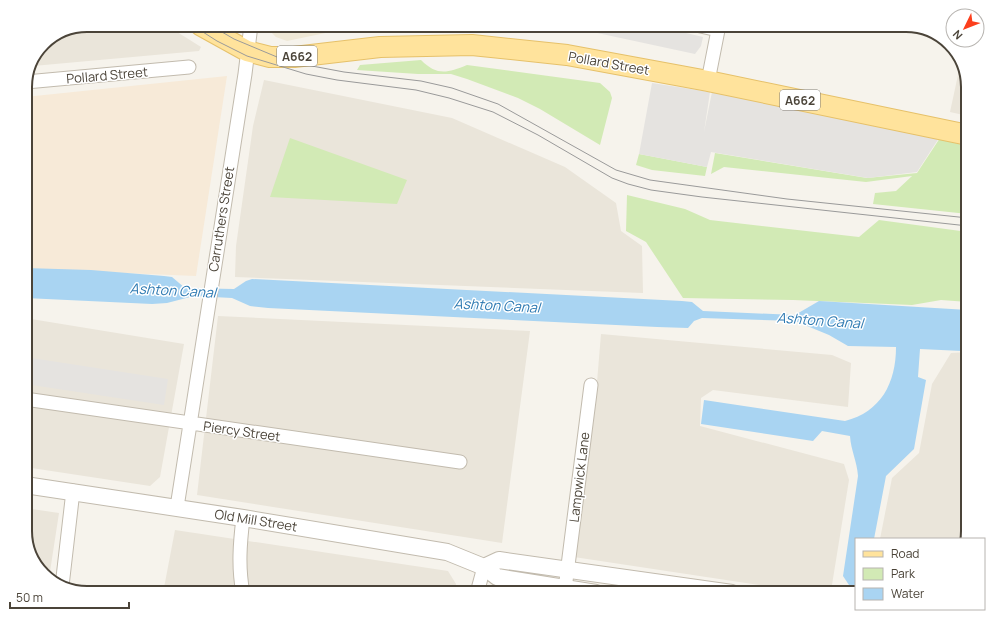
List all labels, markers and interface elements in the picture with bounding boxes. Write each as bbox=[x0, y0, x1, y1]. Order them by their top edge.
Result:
north arrow bbox=[945, 8, 985, 48]
text: N bbox=[949, 27, 966, 43]
road number: A662 bbox=[277, 46, 317, 66]
street label: Pollard Street bbox=[567, 47, 651, 79]
street label: Pollard Street bbox=[65, 62, 149, 88]
road number: A662 bbox=[780, 90, 820, 110]
street label: Carruthers Street bbox=[204, 165, 238, 273]
water label: Ashton Canal bbox=[129, 278, 218, 302]
water label: Ashton Canal bbox=[453, 293, 542, 317]
water label: Ashton Canal bbox=[776, 308, 865, 333]
street label: Piercy Street bbox=[202, 417, 282, 445]
street label: Lampwick Lane bbox=[565, 430, 594, 523]
street label: Old Mill Street bbox=[213, 505, 299, 535]
legend bbox=[855, 538, 985, 610]
text: Road bbox=[891, 545, 919, 562]
text: Park bbox=[891, 565, 916, 582]
scale bar bbox=[10, 584, 129, 610]
text: Water bbox=[891, 585, 925, 602]
text: 50 m bbox=[16, 589, 43, 606]

